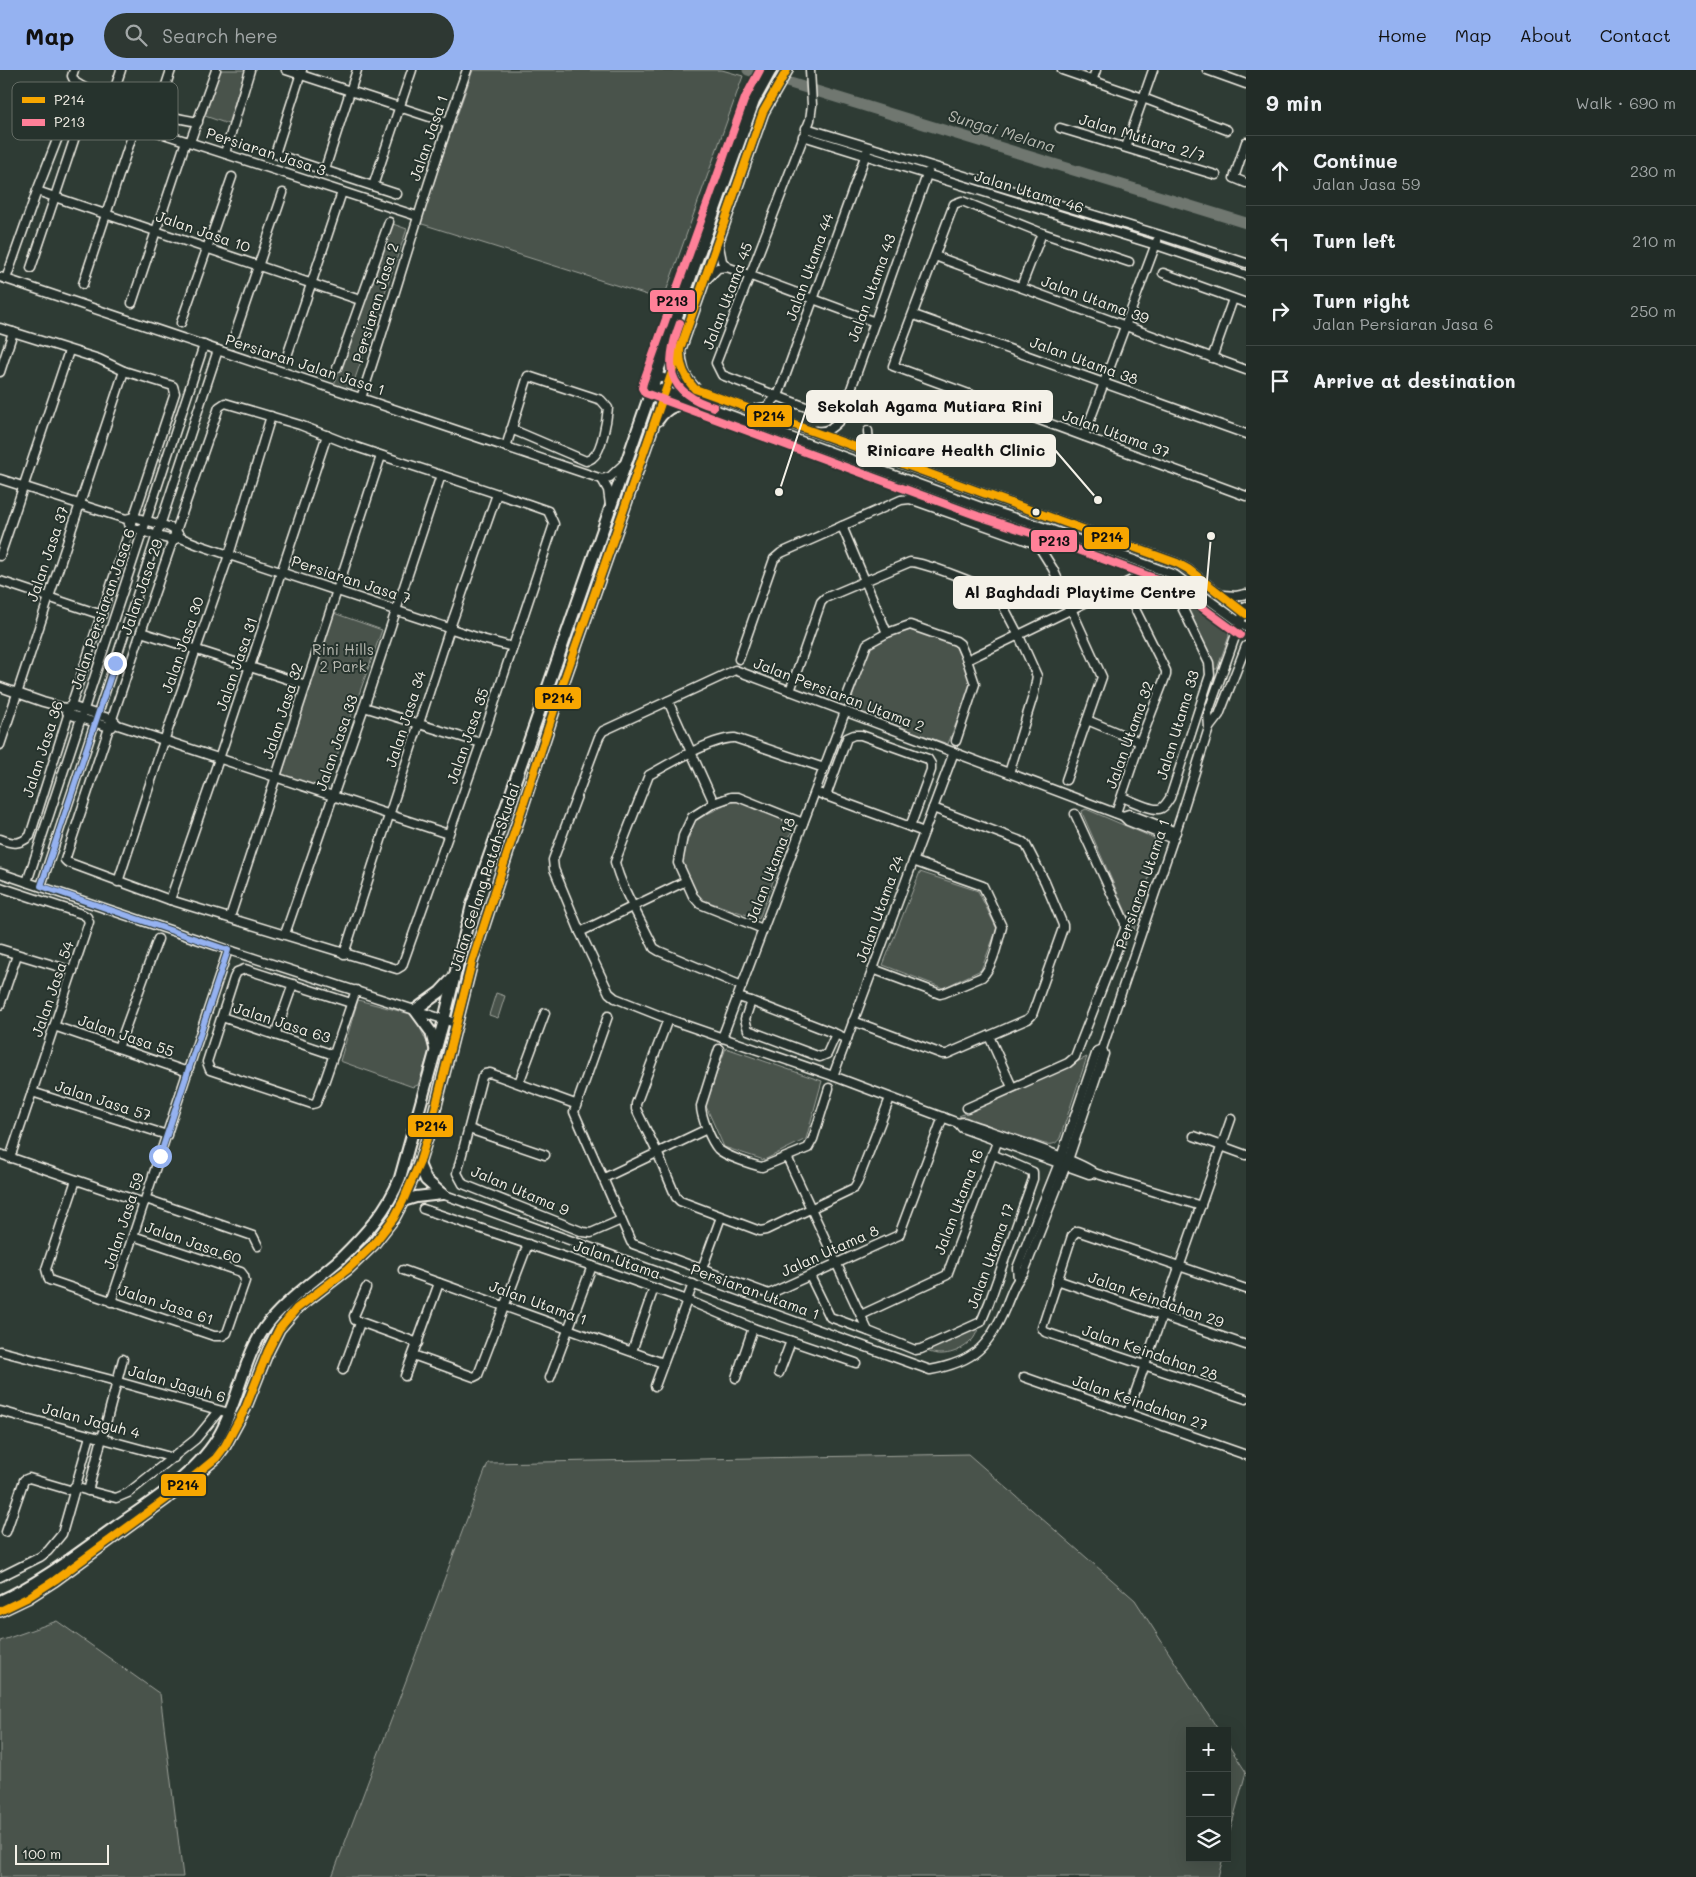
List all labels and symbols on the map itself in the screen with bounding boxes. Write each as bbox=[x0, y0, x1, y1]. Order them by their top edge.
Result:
legend bbox=[12, 82, 178, 140]
text: P214 bbox=[54, 90, 86, 109]
street label: Jalan Jasa 1 bbox=[404, 92, 452, 183]
water label: Sungai Melana bbox=[946, 104, 1058, 157]
street label: Jalan Mutiara 2/7 bbox=[1077, 108, 1208, 166]
text: P213 bbox=[54, 112, 85, 131]
street label: Persiaran Jasa 3 bbox=[204, 122, 329, 180]
street label: Jalan Utama 46 bbox=[972, 165, 1087, 217]
street label: Jalan Jasa 10 bbox=[153, 206, 253, 257]
street label: Jalan Utama 44 bbox=[780, 210, 838, 323]
street label: Jalan Utama 43 bbox=[842, 231, 900, 344]
street label: Jalan Utama 45 bbox=[697, 239, 757, 352]
street label: Persiaran Jasa 2 bbox=[347, 240, 403, 365]
street label: Jalan Utama 39 bbox=[1039, 270, 1152, 328]
line badge: P213 bbox=[649, 289, 696, 313]
text: P213 bbox=[656, 291, 688, 310]
street label: Persiaran Jalan Jasa 1 bbox=[223, 329, 388, 399]
street label: Jalan Utama 38 bbox=[1027, 331, 1141, 389]
callout: Sekolah Agama Mutiara Rini bbox=[807, 391, 1052, 422]
text: Sekolah Agama Mutiara Rini bbox=[817, 395, 1043, 416]
line badge: P214 bbox=[746, 404, 793, 428]
street label: Jalan Utama 37 bbox=[1060, 404, 1173, 462]
text: P214 bbox=[753, 406, 785, 425]
callout: Rinicare Health Clinic bbox=[857, 435, 1055, 466]
text: Rinicare Health Clinic bbox=[867, 439, 1045, 460]
street label: Jalan Jasa 37 bbox=[21, 503, 73, 604]
unlabelled marker bbox=[1031, 507, 1041, 517]
street label: Jalan Persiaran Jasa 6 bbox=[65, 525, 139, 692]
line badge: P214 bbox=[1083, 526, 1130, 550]
text: P214 bbox=[1091, 527, 1123, 546]
line badge: P213 bbox=[1030, 529, 1078, 553]
text: P213 bbox=[1038, 531, 1070, 550]
street label: Jalan Jasa 29 bbox=[115, 536, 167, 637]
street label: Persiaran Jasa 7 bbox=[289, 550, 414, 608]
callout: Al Baghdadi Playtime Centre bbox=[954, 577, 1206, 608]
text: Al Baghdadi Playtime Centre bbox=[964, 581, 1196, 602]
street label: Jalan Jasa 30 bbox=[156, 594, 208, 696]
street label: Jalan Jasa 31 bbox=[211, 614, 262, 713]
park label: Rini Hills 2 Park bbox=[312, 639, 374, 676]
route end bbox=[104, 652, 127, 675]
street label: Jalan Persiaran Utama 2 bbox=[751, 652, 928, 736]
street label: Jalan Jasa 32 bbox=[257, 660, 307, 761]
street label: Jalan Utama 33 bbox=[1151, 667, 1203, 782]
street label: Jalan Jasa 34 bbox=[380, 668, 430, 770]
street label: Jalan Utama 32 bbox=[1100, 678, 1158, 791]
street label: Jalan Jasa 35 bbox=[441, 685, 493, 786]
line badge: P214 bbox=[534, 686, 582, 710]
text: P214 bbox=[542, 688, 574, 707]
street label: Jalan Jasa 33 bbox=[310, 692, 362, 793]
street label: Jalan Jasa 36 bbox=[17, 698, 67, 800]
street label: Jalan Gelang Patah-Skudai bbox=[444, 780, 524, 973]
street label: Jalan Utama 18 bbox=[741, 814, 799, 925]
street label: Persiaran Utama 1 bbox=[1110, 816, 1174, 951]
street label: Jalan Utama 24 bbox=[850, 852, 908, 965]
street label: Jalan Jasa 54 bbox=[26, 938, 78, 1039]
street label: Jalan Jasa 63 bbox=[231, 997, 333, 1047]
street label: Jalan Jasa 55 bbox=[76, 1009, 177, 1061]
street label: Jalan Jasa 57 bbox=[53, 1075, 154, 1125]
line badge: P214 bbox=[407, 1114, 454, 1138]
text: P214 bbox=[415, 1116, 447, 1135]
route start bbox=[149, 1145, 172, 1168]
street label: Jalan Utama 16 bbox=[929, 1146, 987, 1257]
street label: Jalan Utama 9 bbox=[468, 1160, 573, 1220]
street label: Jalan Jasa 59 bbox=[98, 1170, 148, 1272]
street label: Jalan Utama 17 bbox=[962, 1200, 1018, 1311]
street label: Jalan Jasa 60 bbox=[142, 1216, 244, 1268]
street label: Jalan Utama 8 bbox=[778, 1220, 882, 1281]
street label: Jalan Utama bbox=[571, 1235, 664, 1283]
street label: Persiaran Utama 1 bbox=[688, 1258, 823, 1324]
street label: Jalan Keindahan 29 bbox=[1086, 1266, 1227, 1332]
street label: Jalan Utama 1 bbox=[487, 1275, 590, 1329]
street label: Jalan Jasa 61 bbox=[116, 1279, 216, 1329]
street label: Jalan Keindahan 28 bbox=[1080, 1319, 1221, 1385]
street label: Jalan Jaguh 6 bbox=[126, 1360, 228, 1407]
street label: Jalan Keindahan 27 bbox=[1070, 1370, 1211, 1435]
street label: Jalan Jaguh 4 bbox=[40, 1397, 142, 1443]
line badge: P214 bbox=[160, 1473, 207, 1497]
text: P214 bbox=[167, 1475, 199, 1494]
scale bar bbox=[15, 1842, 109, 1865]

